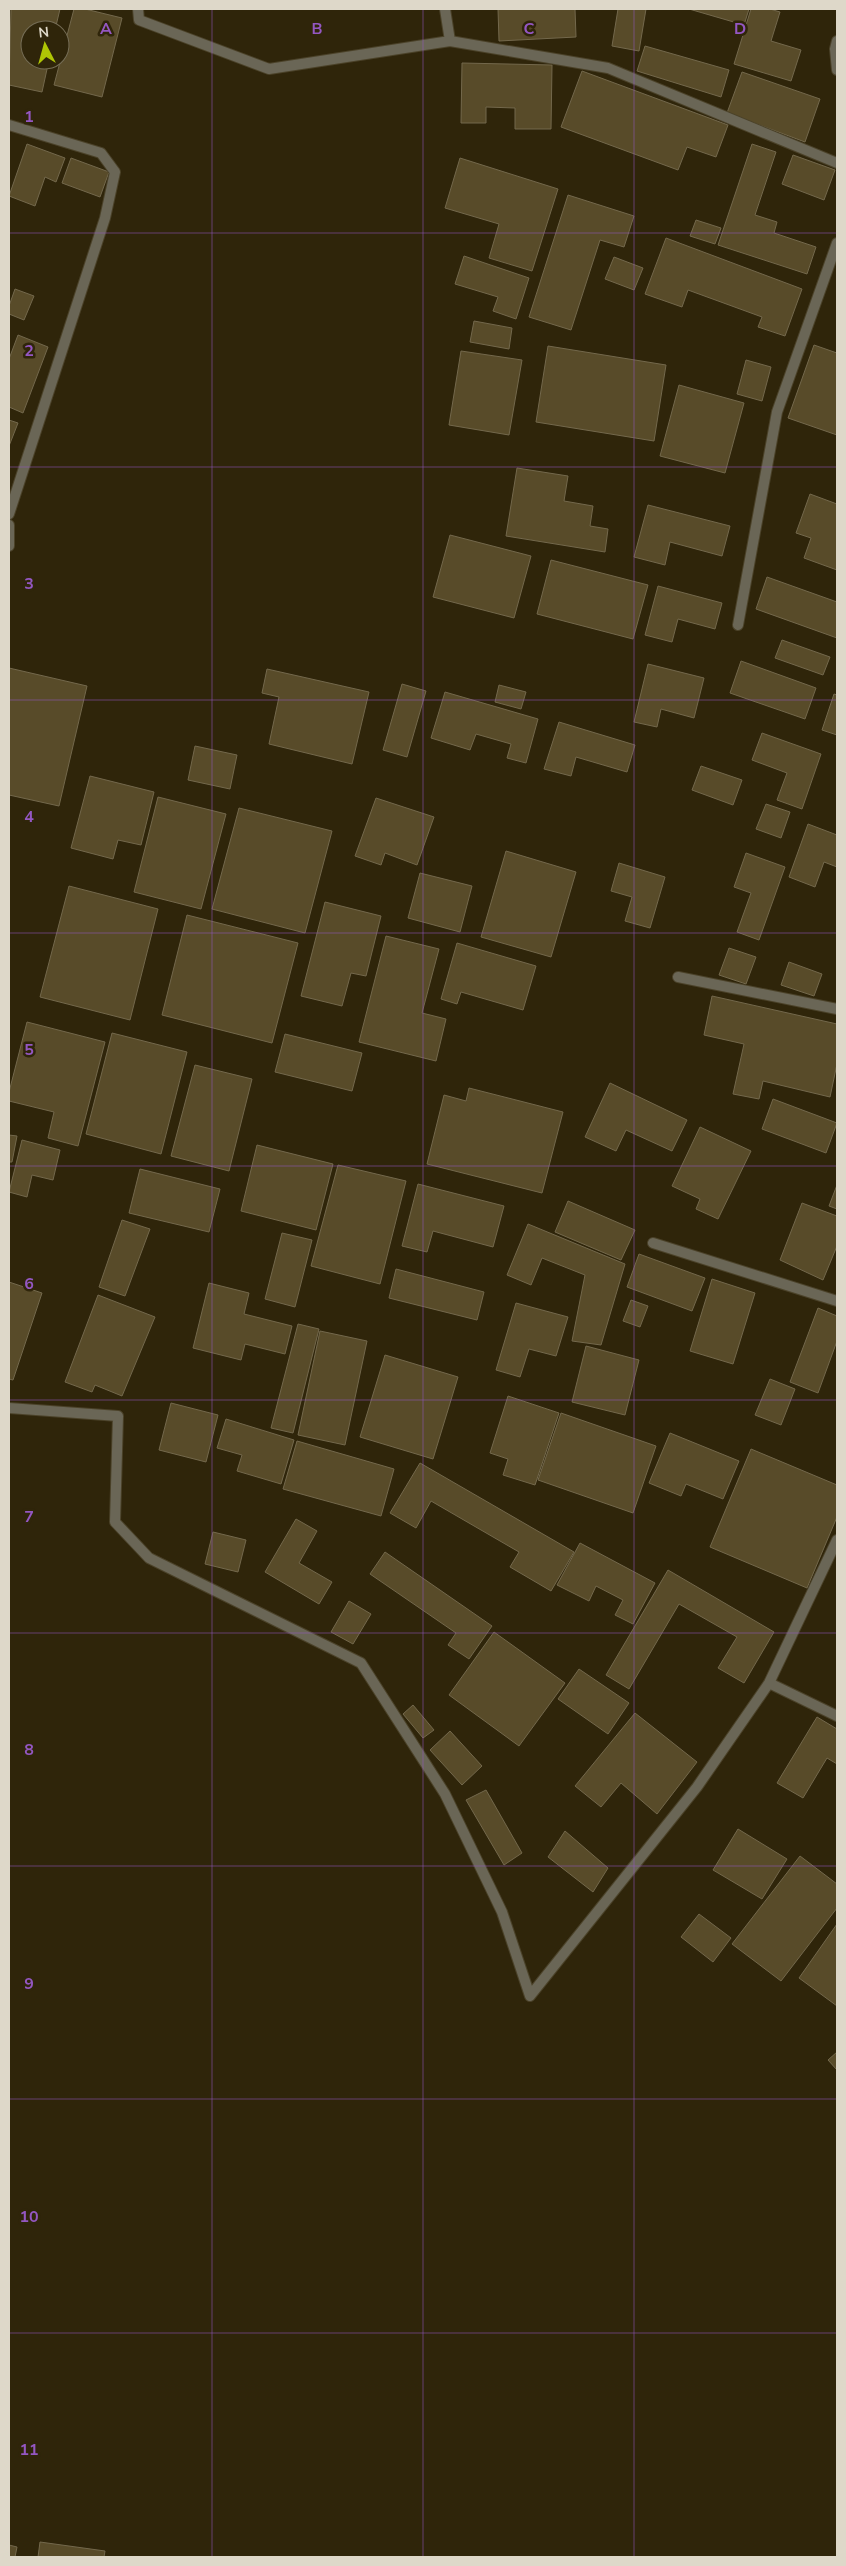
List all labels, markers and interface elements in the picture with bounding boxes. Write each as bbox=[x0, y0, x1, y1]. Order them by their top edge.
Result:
text: A bbox=[100, 18, 112, 40]
text: B bbox=[311, 18, 323, 40]
text: C bbox=[524, 18, 535, 40]
text: D bbox=[734, 18, 746, 40]
north arrow bbox=[20, 20, 70, 70]
text: N bbox=[37, 23, 50, 43]
text: 1 bbox=[24, 106, 34, 128]
text: 2 bbox=[24, 340, 34, 362]
text: 3 bbox=[24, 573, 34, 595]
text: 4 bbox=[24, 806, 34, 828]
text: 5 bbox=[24, 1039, 34, 1061]
text: 6 bbox=[24, 1273, 34, 1295]
text: 7 bbox=[24, 1506, 34, 1528]
text: 8 bbox=[24, 1739, 34, 1761]
text: 9 bbox=[24, 1973, 34, 1995]
text: 10 bbox=[19, 2206, 39, 2228]
text: 11 bbox=[19, 2439, 39, 2461]

